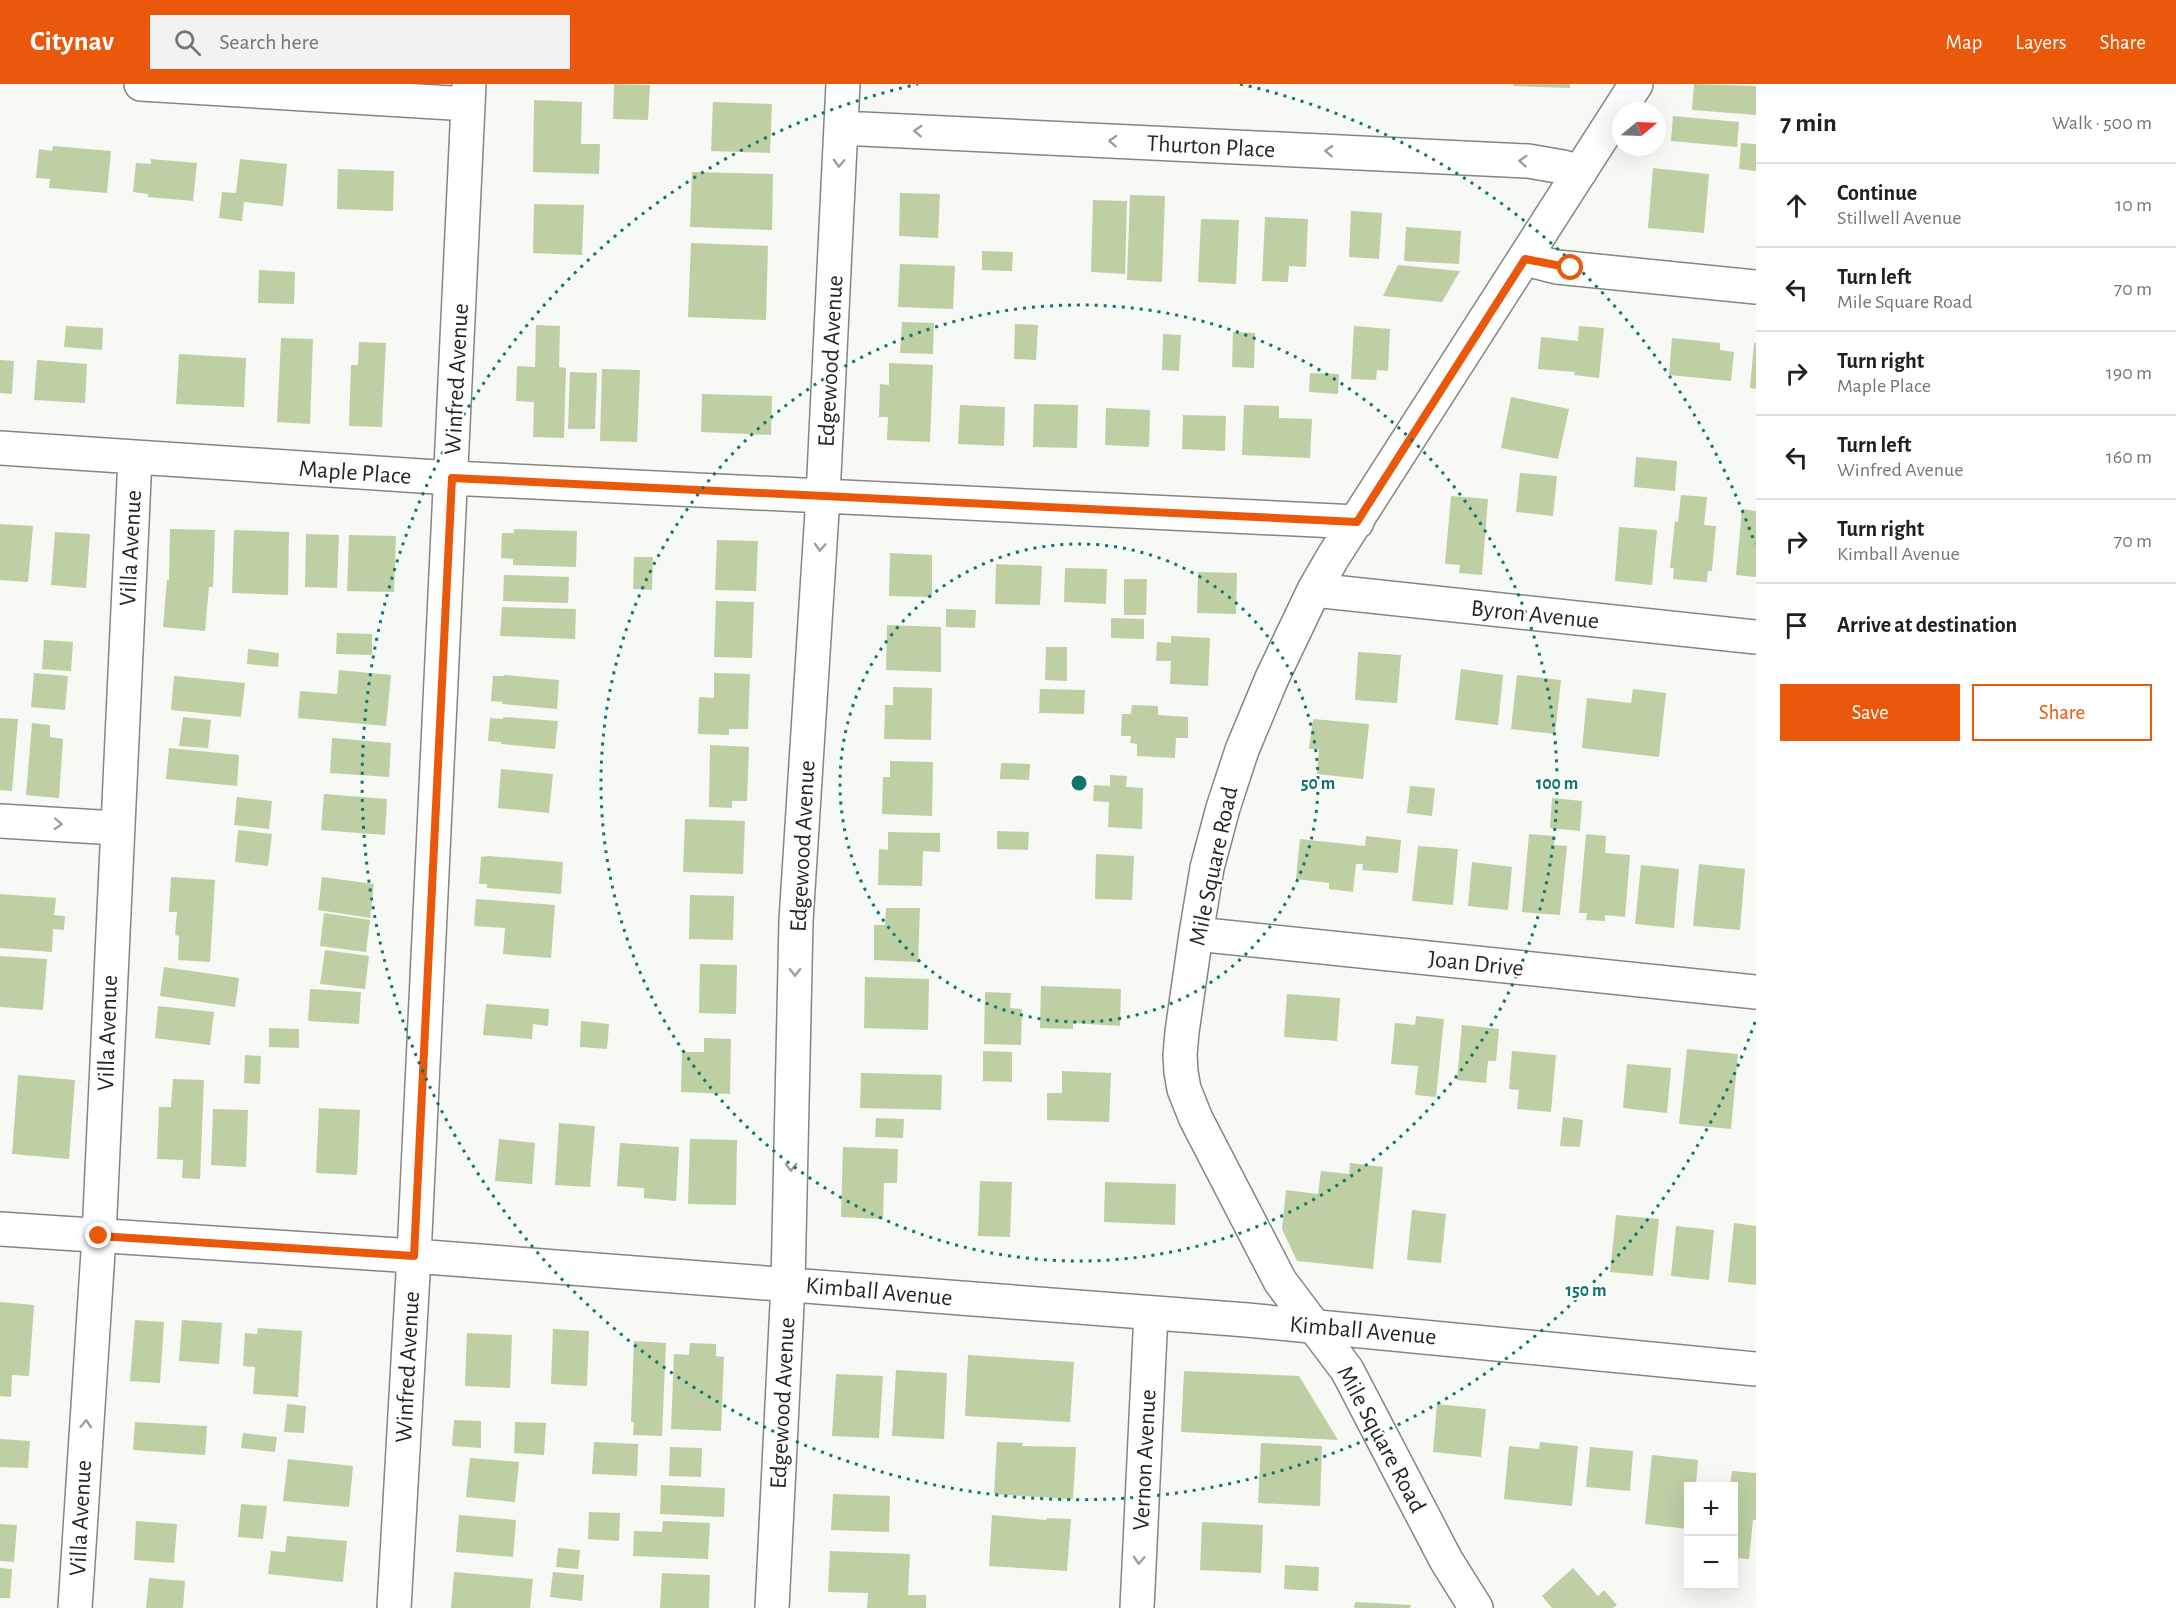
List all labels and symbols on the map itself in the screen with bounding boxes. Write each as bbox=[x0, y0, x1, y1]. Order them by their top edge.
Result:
north arrow bbox=[1612, 102, 1666, 156]
one-way arrow bbox=[913, 125, 922, 138]
street label: Thurton Place bbox=[1146, 132, 1276, 162]
one-way arrow bbox=[1108, 134, 1117, 147]
one-way arrow bbox=[1324, 145, 1333, 158]
one-way arrow bbox=[1519, 155, 1528, 168]
one-way arrow bbox=[833, 159, 846, 168]
route start bbox=[1557, 254, 1583, 280]
street label: Edgewood Avenue bbox=[815, 275, 847, 448]
street label: Winfred Avenue bbox=[441, 303, 473, 455]
street label: Maple Place bbox=[298, 457, 412, 489]
street label: Villa Avenue bbox=[116, 489, 146, 607]
one-way arrow bbox=[814, 542, 827, 551]
street label: Byron Avenue bbox=[1470, 596, 1600, 634]
street label: Edgewood Avenue bbox=[787, 760, 819, 933]
centre of rings bbox=[1069, 773, 1089, 793]
text: 50 m bbox=[1301, 775, 1335, 793]
text: 100 m bbox=[1536, 775, 1578, 793]
street label: Mile Square Road bbox=[1185, 784, 1243, 948]
one-way arrow bbox=[54, 818, 63, 831]
street label: Joan Drive bbox=[1427, 947, 1525, 981]
one-way arrow bbox=[789, 968, 801, 977]
street label: Villa Avenue bbox=[94, 975, 122, 1092]
one-way arrow bbox=[785, 1163, 797, 1172]
route end bbox=[85, 1222, 111, 1248]
street label: Kimball Avenue bbox=[804, 1274, 953, 1310]
text: 150 m bbox=[1566, 1282, 1606, 1300]
street label: Winfred Avenue bbox=[392, 1291, 424, 1443]
street label: Kimball Avenue bbox=[1288, 1313, 1437, 1349]
street label: Edgewood Avenue bbox=[767, 1317, 799, 1490]
street label: Mile Square Road bbox=[1332, 1362, 1430, 1517]
street label: Vernon Avenue bbox=[1129, 1389, 1161, 1531]
one-way arrow bbox=[79, 1419, 92, 1428]
street label: Villa Avenue bbox=[66, 1459, 96, 1577]
one-way arrow bbox=[1133, 1555, 1146, 1564]

